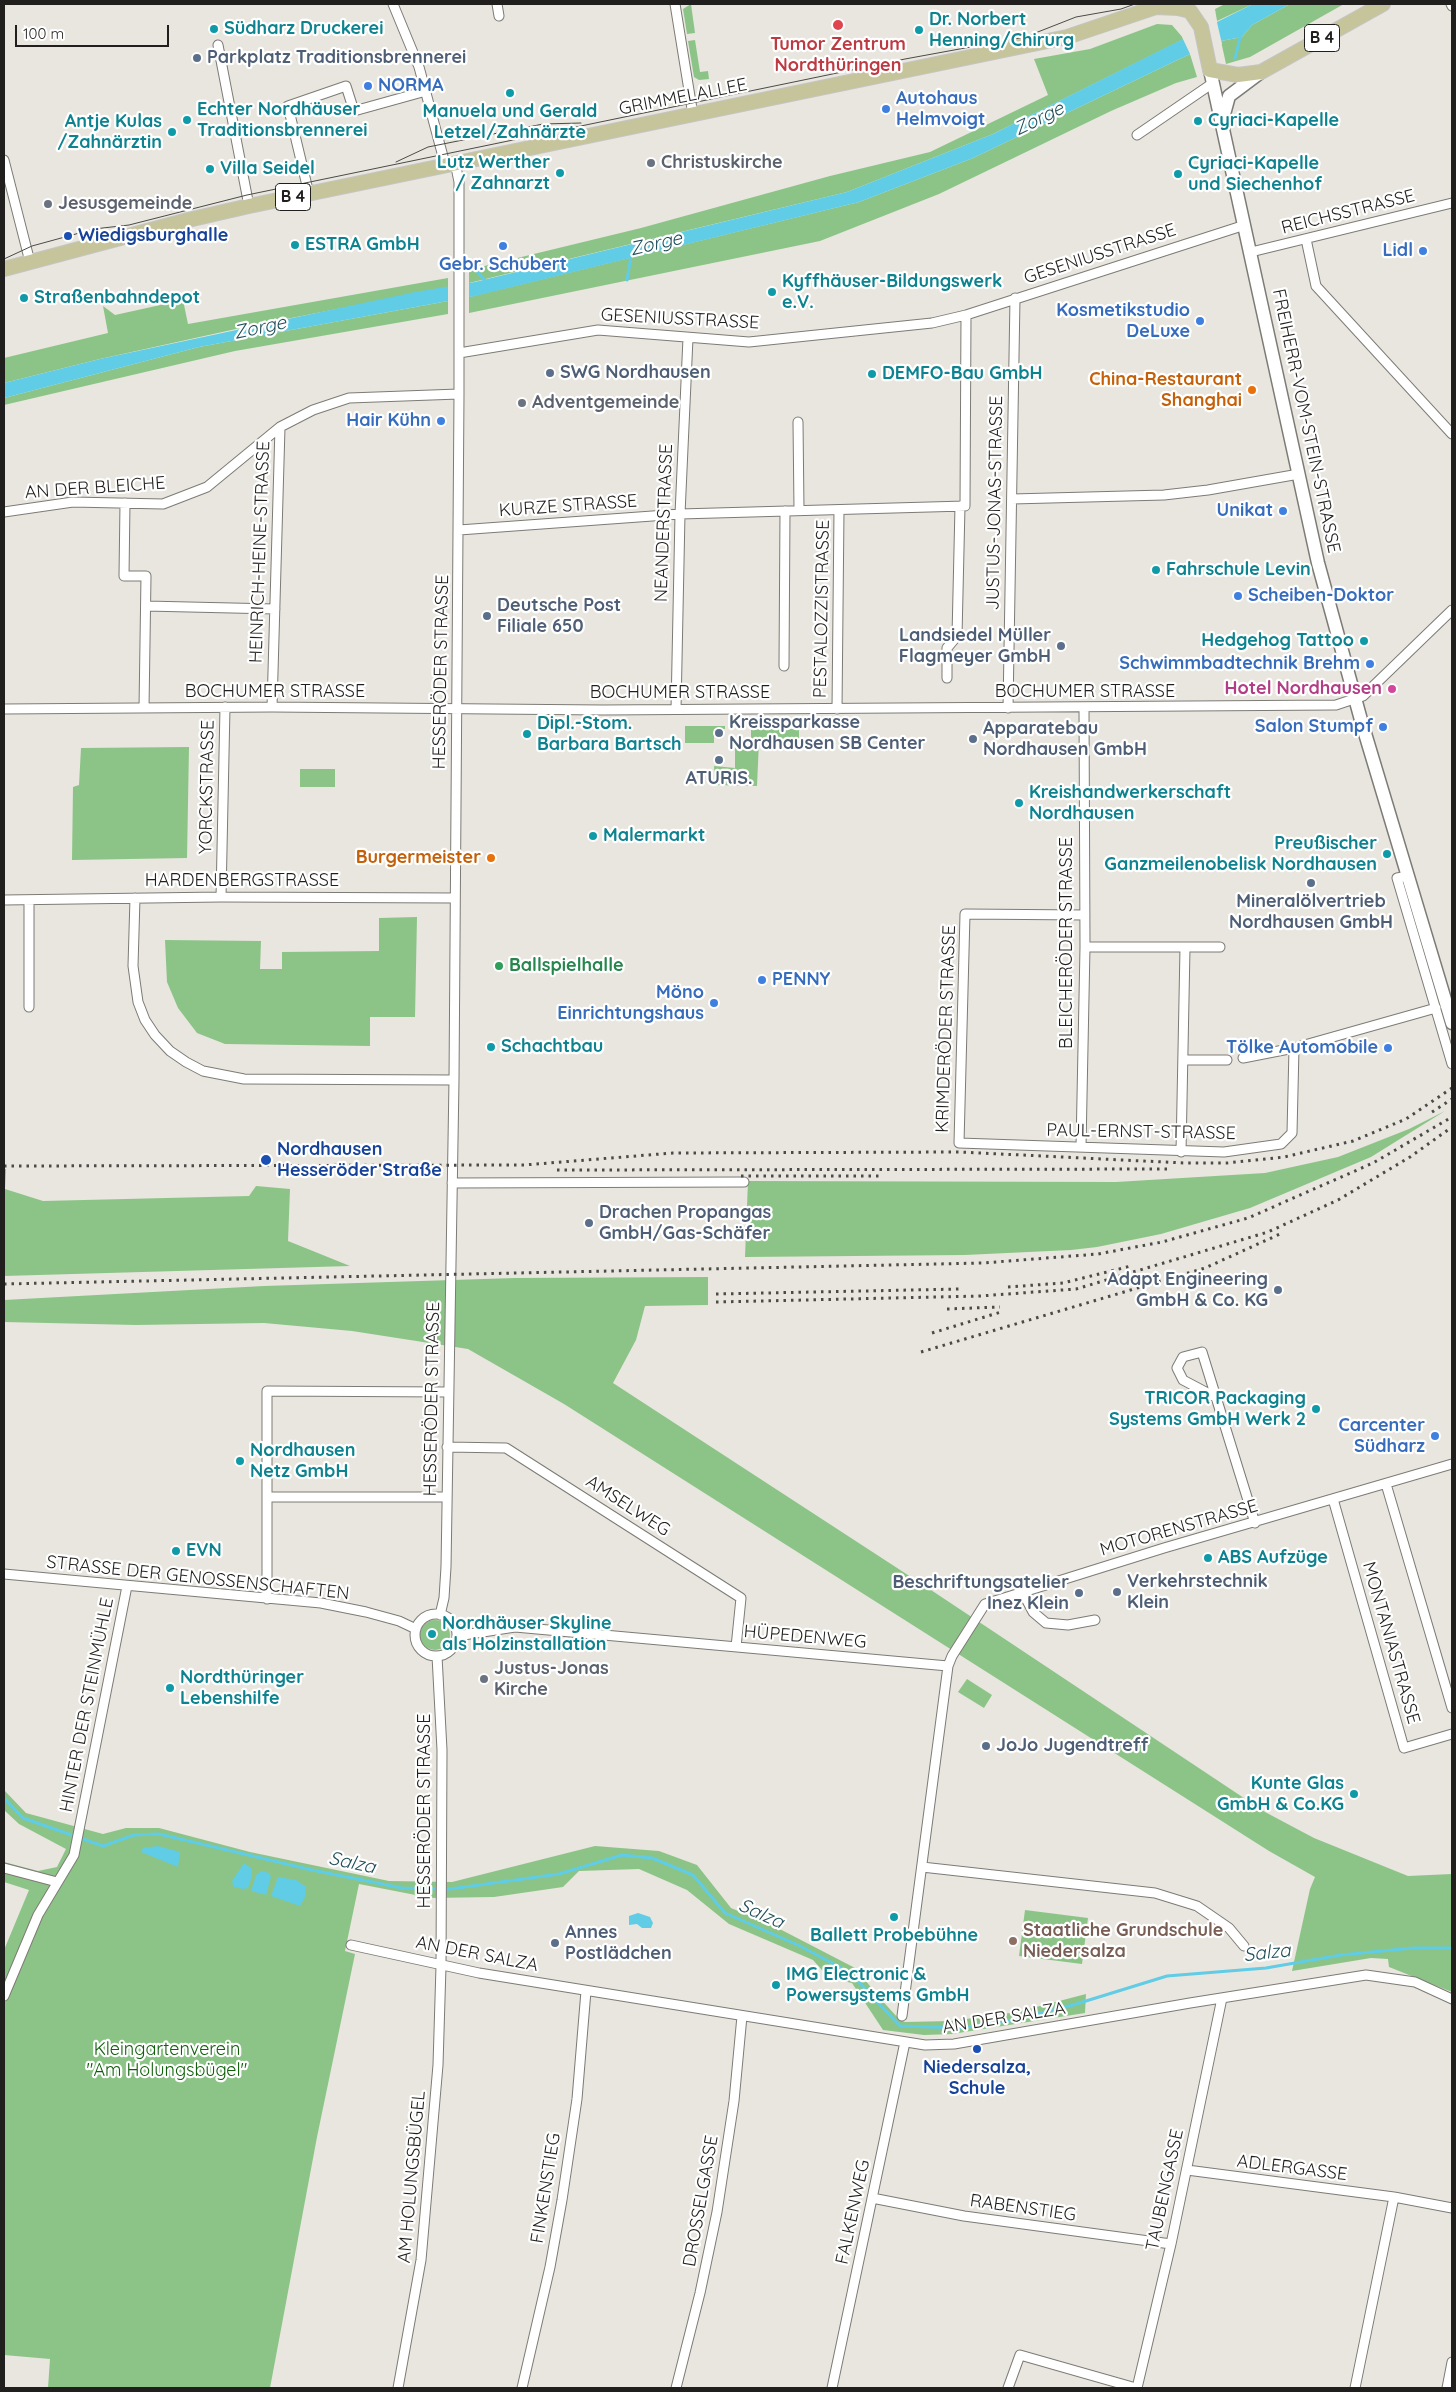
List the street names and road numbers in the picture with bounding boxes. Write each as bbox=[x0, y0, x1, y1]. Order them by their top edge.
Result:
road number: B 4 bbox=[1304, 24, 1340, 52]
street label: GRIMMELALLEE bbox=[617, 74, 749, 120]
road number: B 4 bbox=[276, 183, 310, 210]
street label: REICHSSTRASSE bbox=[1279, 185, 1417, 239]
street label: GESENIUSSTRASSE bbox=[1021, 219, 1179, 289]
street label: FREIHERR-VOM-STEIN-STRASSE bbox=[1267, 287, 1345, 555]
street label: GESENIUSSTRASSE bbox=[600, 304, 760, 334]
street label: JUSTUS-JONAS-STRASSE bbox=[982, 395, 1008, 611]
street label: HEINRICH-HEINE-STRASSE bbox=[245, 441, 275, 663]
street label: NEANDERSTRASSE bbox=[650, 443, 678, 603]
street label: AN DER BLEICHE bbox=[24, 472, 166, 504]
street label: KURZE STRASSE bbox=[498, 490, 638, 522]
street label: PESTALOZZISTRASSE bbox=[810, 520, 834, 698]
street label: HESSERÖDER STRASSE bbox=[429, 574, 453, 770]
street label: BOCHUMER STRASSE bbox=[185, 681, 365, 703]
street label: BOCHUMER STRASSE bbox=[995, 681, 1175, 703]
street label: BOCHUMER STRASSE bbox=[590, 682, 770, 704]
street label: YORCKSTRASSE bbox=[195, 720, 219, 854]
street label: BLEICHERÖDER STRASSE bbox=[1056, 837, 1078, 1049]
street label: HARDENBERGSTRASSE bbox=[145, 870, 339, 892]
street label: KRIMDERÖDER STRASSE bbox=[932, 925, 960, 1133]
street label: PAUL-ERNST-STRASSE bbox=[1046, 1120, 1236, 1144]
street label: HESSERÖDER STRASSE bbox=[420, 1301, 444, 1497]
street label: AMSELWEG bbox=[582, 1471, 674, 1541]
street label: MOTORENSTRASSE bbox=[1098, 1495, 1260, 1561]
street label: STRASSE DER GENOSSENSCHAFTEN bbox=[45, 1551, 351, 1605]
street label: MONTANIASTRASSE bbox=[1357, 1559, 1425, 1727]
street label: HINTER DER STEINMÜHLE bbox=[56, 1596, 118, 1814]
street label: HÜPEDENWEG bbox=[743, 1621, 867, 1653]
street label: HESSERÖDER STRASSE bbox=[414, 1714, 436, 1908]
street label: AN DER SALZA bbox=[414, 1932, 540, 1976]
street label: AN DER SALZA bbox=[941, 1998, 1067, 2038]
street label: AM HOLUNGSBÜGEL bbox=[394, 2090, 430, 2264]
street label: TAUBENGASSE bbox=[1142, 2127, 1188, 2253]
street label: FINKENSTIEG bbox=[527, 2131, 565, 2245]
street label: DROSSELGASSE bbox=[679, 2134, 723, 2268]
street label: ADLERGASSE bbox=[1236, 2151, 1348, 2185]
street label: FALKENWEG bbox=[831, 2158, 875, 2266]
street label: RABENSTIEG bbox=[969, 2190, 1077, 2226]

